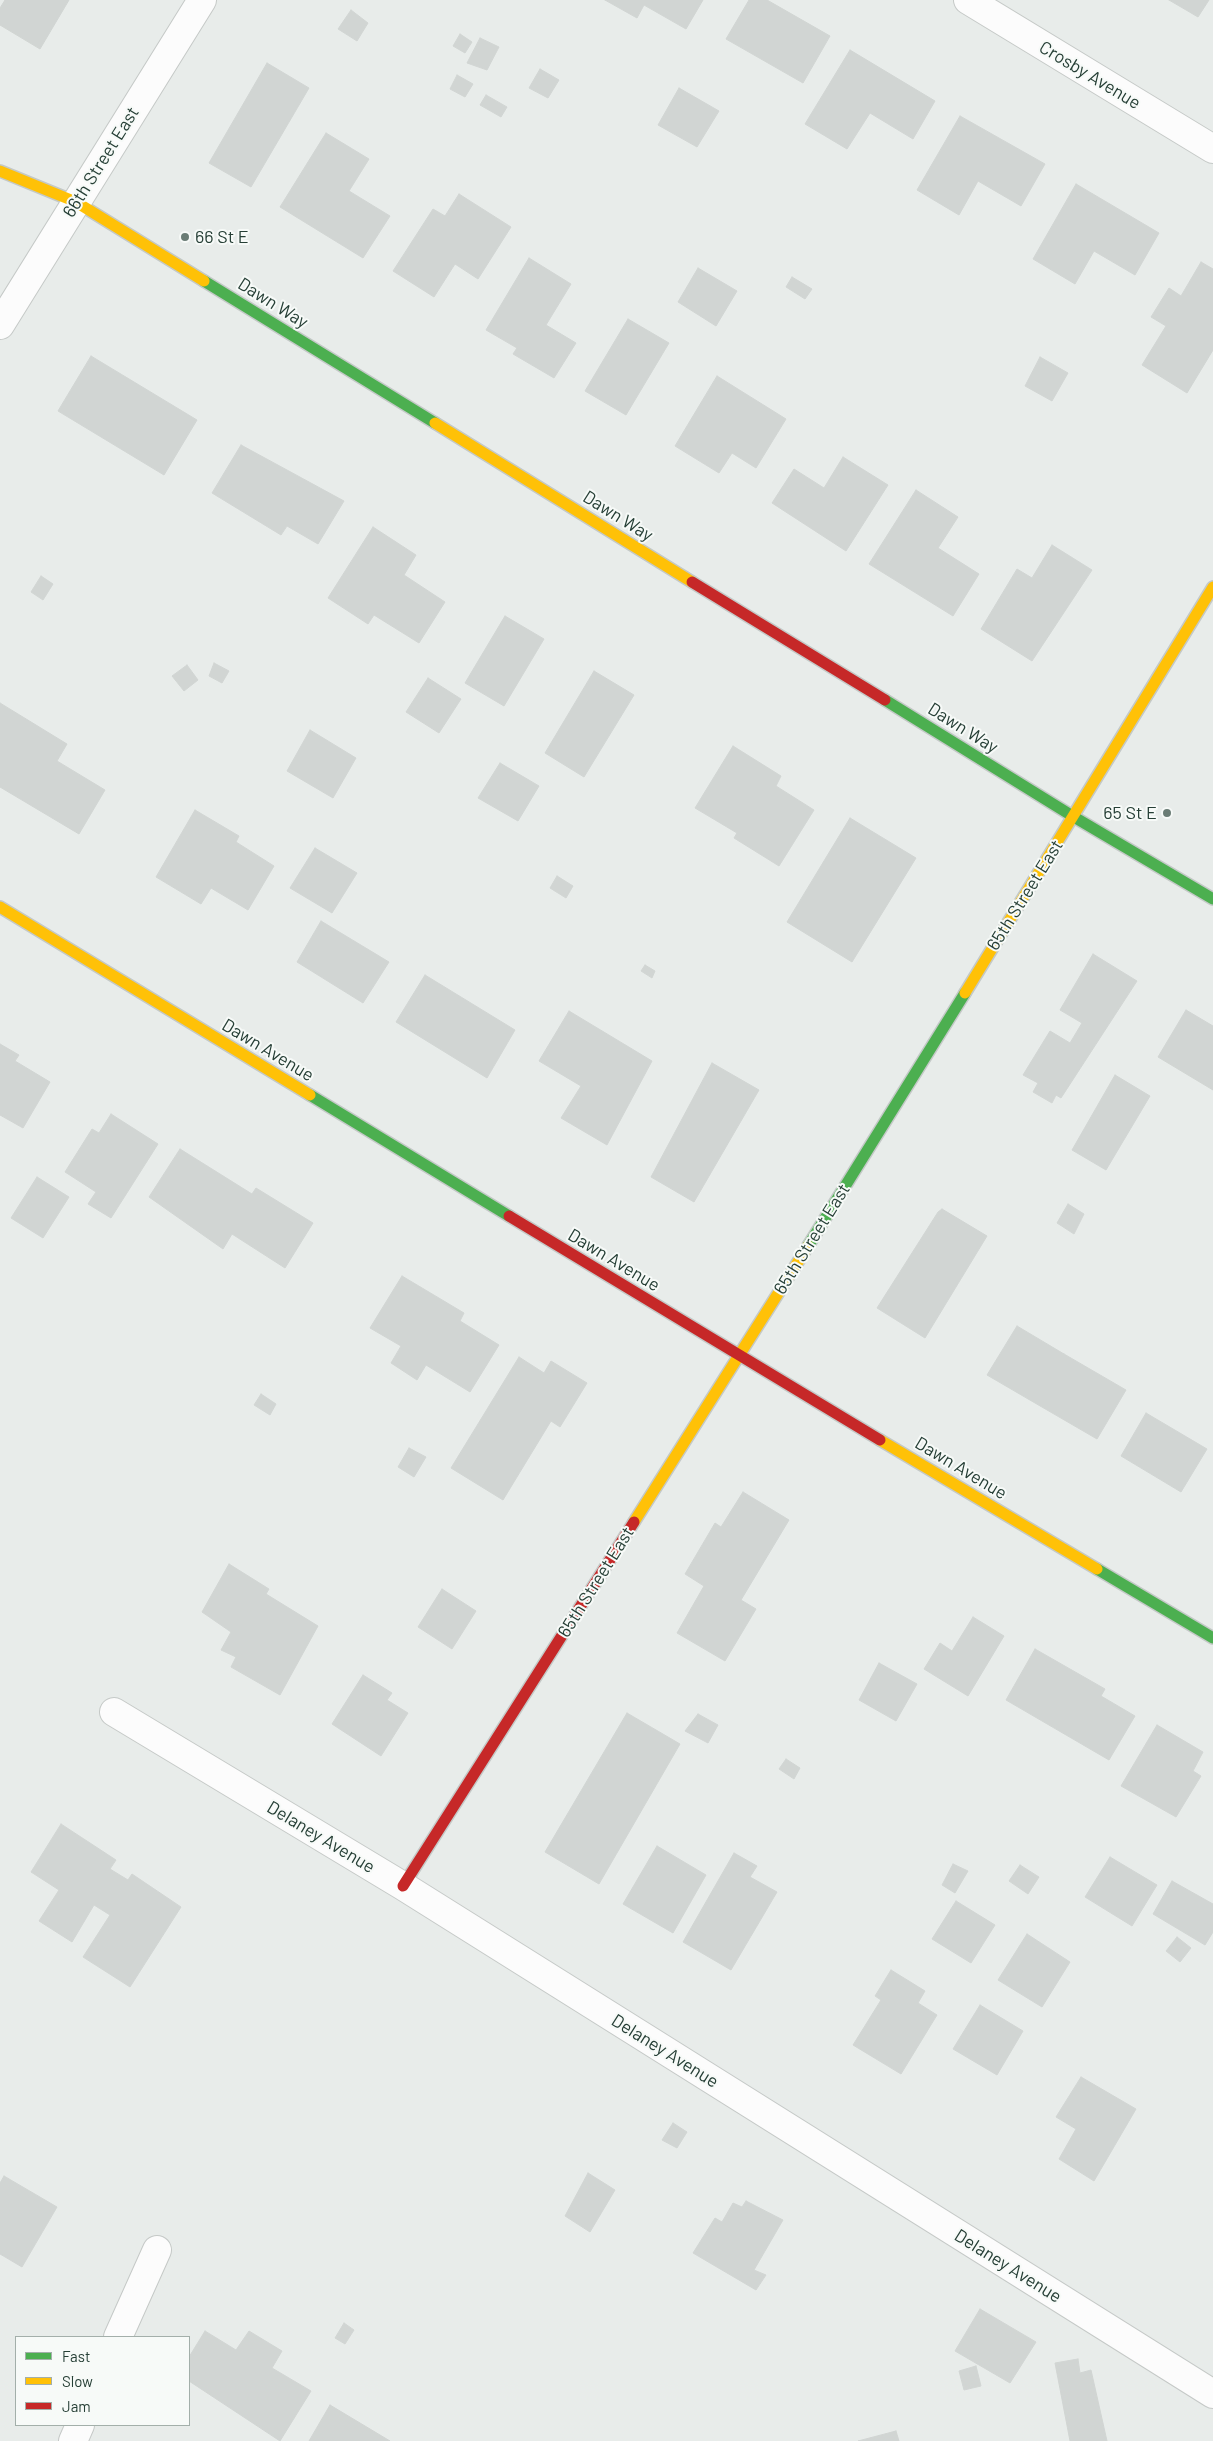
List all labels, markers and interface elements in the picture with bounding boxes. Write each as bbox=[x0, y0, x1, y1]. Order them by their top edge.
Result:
street label: Crosby Avenue bbox=[1035, 36, 1145, 114]
street label: 66th Street East bbox=[58, 103, 144, 221]
place label: 66 St E bbox=[195, 226, 249, 248]
marker: 66 St E bbox=[179, 231, 191, 243]
street label: Dawn Way bbox=[234, 273, 312, 333]
street label: Dawn Way bbox=[579, 486, 657, 546]
street label: Dawn Way bbox=[924, 698, 1002, 758]
place label: 65 St E bbox=[1103, 802, 1157, 824]
marker: 65 St E bbox=[1161, 807, 1173, 819]
street label: 65th Street East bbox=[982, 836, 1068, 954]
street label: Dawn Avenue bbox=[218, 1014, 318, 1086]
street label: 65th Street East bbox=[769, 1180, 855, 1298]
street label: Dawn Avenue bbox=[564, 1224, 664, 1296]
street label: Dawn Avenue bbox=[911, 1432, 1011, 1504]
street label: 65th Street East bbox=[553, 1523, 639, 1641]
street label: Delaney Avenue bbox=[263, 1796, 379, 1878]
street label: Delaney Avenue bbox=[608, 2009, 722, 2093]
street label: Delaney Avenue bbox=[951, 2224, 1065, 2308]
legend bbox=[15, 2336, 190, 2426]
text: Fast bbox=[62, 2347, 90, 2365]
text: Slow bbox=[62, 2372, 93, 2390]
text: Jam bbox=[62, 2397, 91, 2415]

